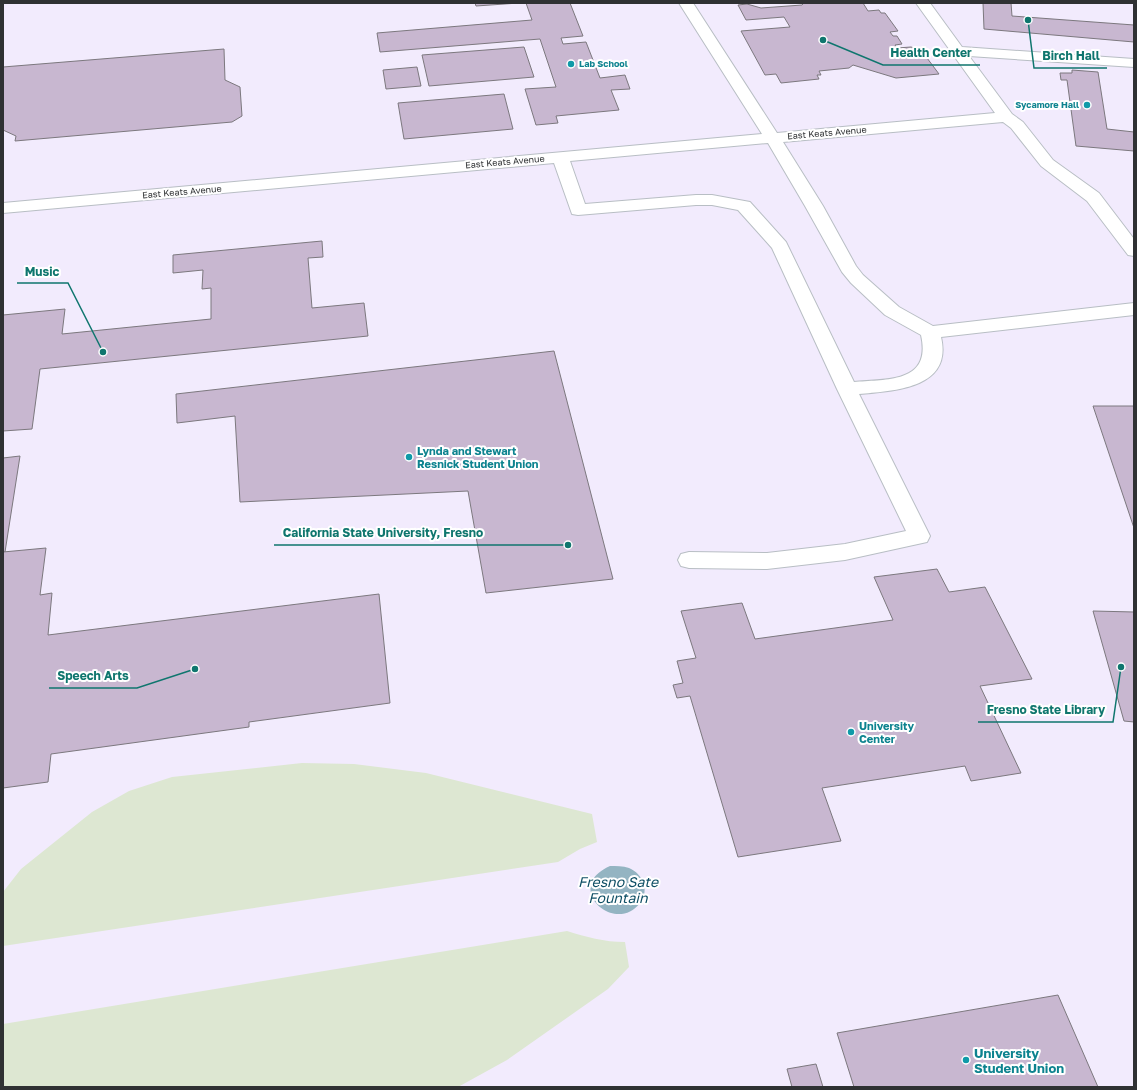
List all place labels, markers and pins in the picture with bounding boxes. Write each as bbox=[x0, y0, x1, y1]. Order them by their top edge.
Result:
callout: Health Center bbox=[883, 41, 980, 65]
callout: Birch Hall bbox=[1034, 44, 1107, 68]
place label: Lab School bbox=[579, 58, 628, 69]
marker: Lab School bbox=[566, 59, 576, 69]
place label: Sycamore Hall bbox=[1015, 99, 1079, 110]
marker: Sycamore Hall bbox=[1082, 100, 1092, 110]
callout: Music bbox=[17, 259, 68, 283]
place label: Lynda and Stewart Resnick Student Union bbox=[417, 444, 539, 470]
marker: Lynda and Stewart Resnick Student Union bbox=[404, 452, 414, 462]
callout: California State University, Fresno bbox=[274, 521, 491, 545]
callout: Speech Arts bbox=[49, 664, 137, 688]
callout: Fresno State Library bbox=[978, 698, 1113, 722]
place label: University Center bbox=[859, 719, 915, 745]
marker: University Center bbox=[846, 727, 856, 737]
place label: University Student Union bbox=[974, 1045, 1064, 1076]
marker: University Student Union bbox=[961, 1055, 971, 1065]

